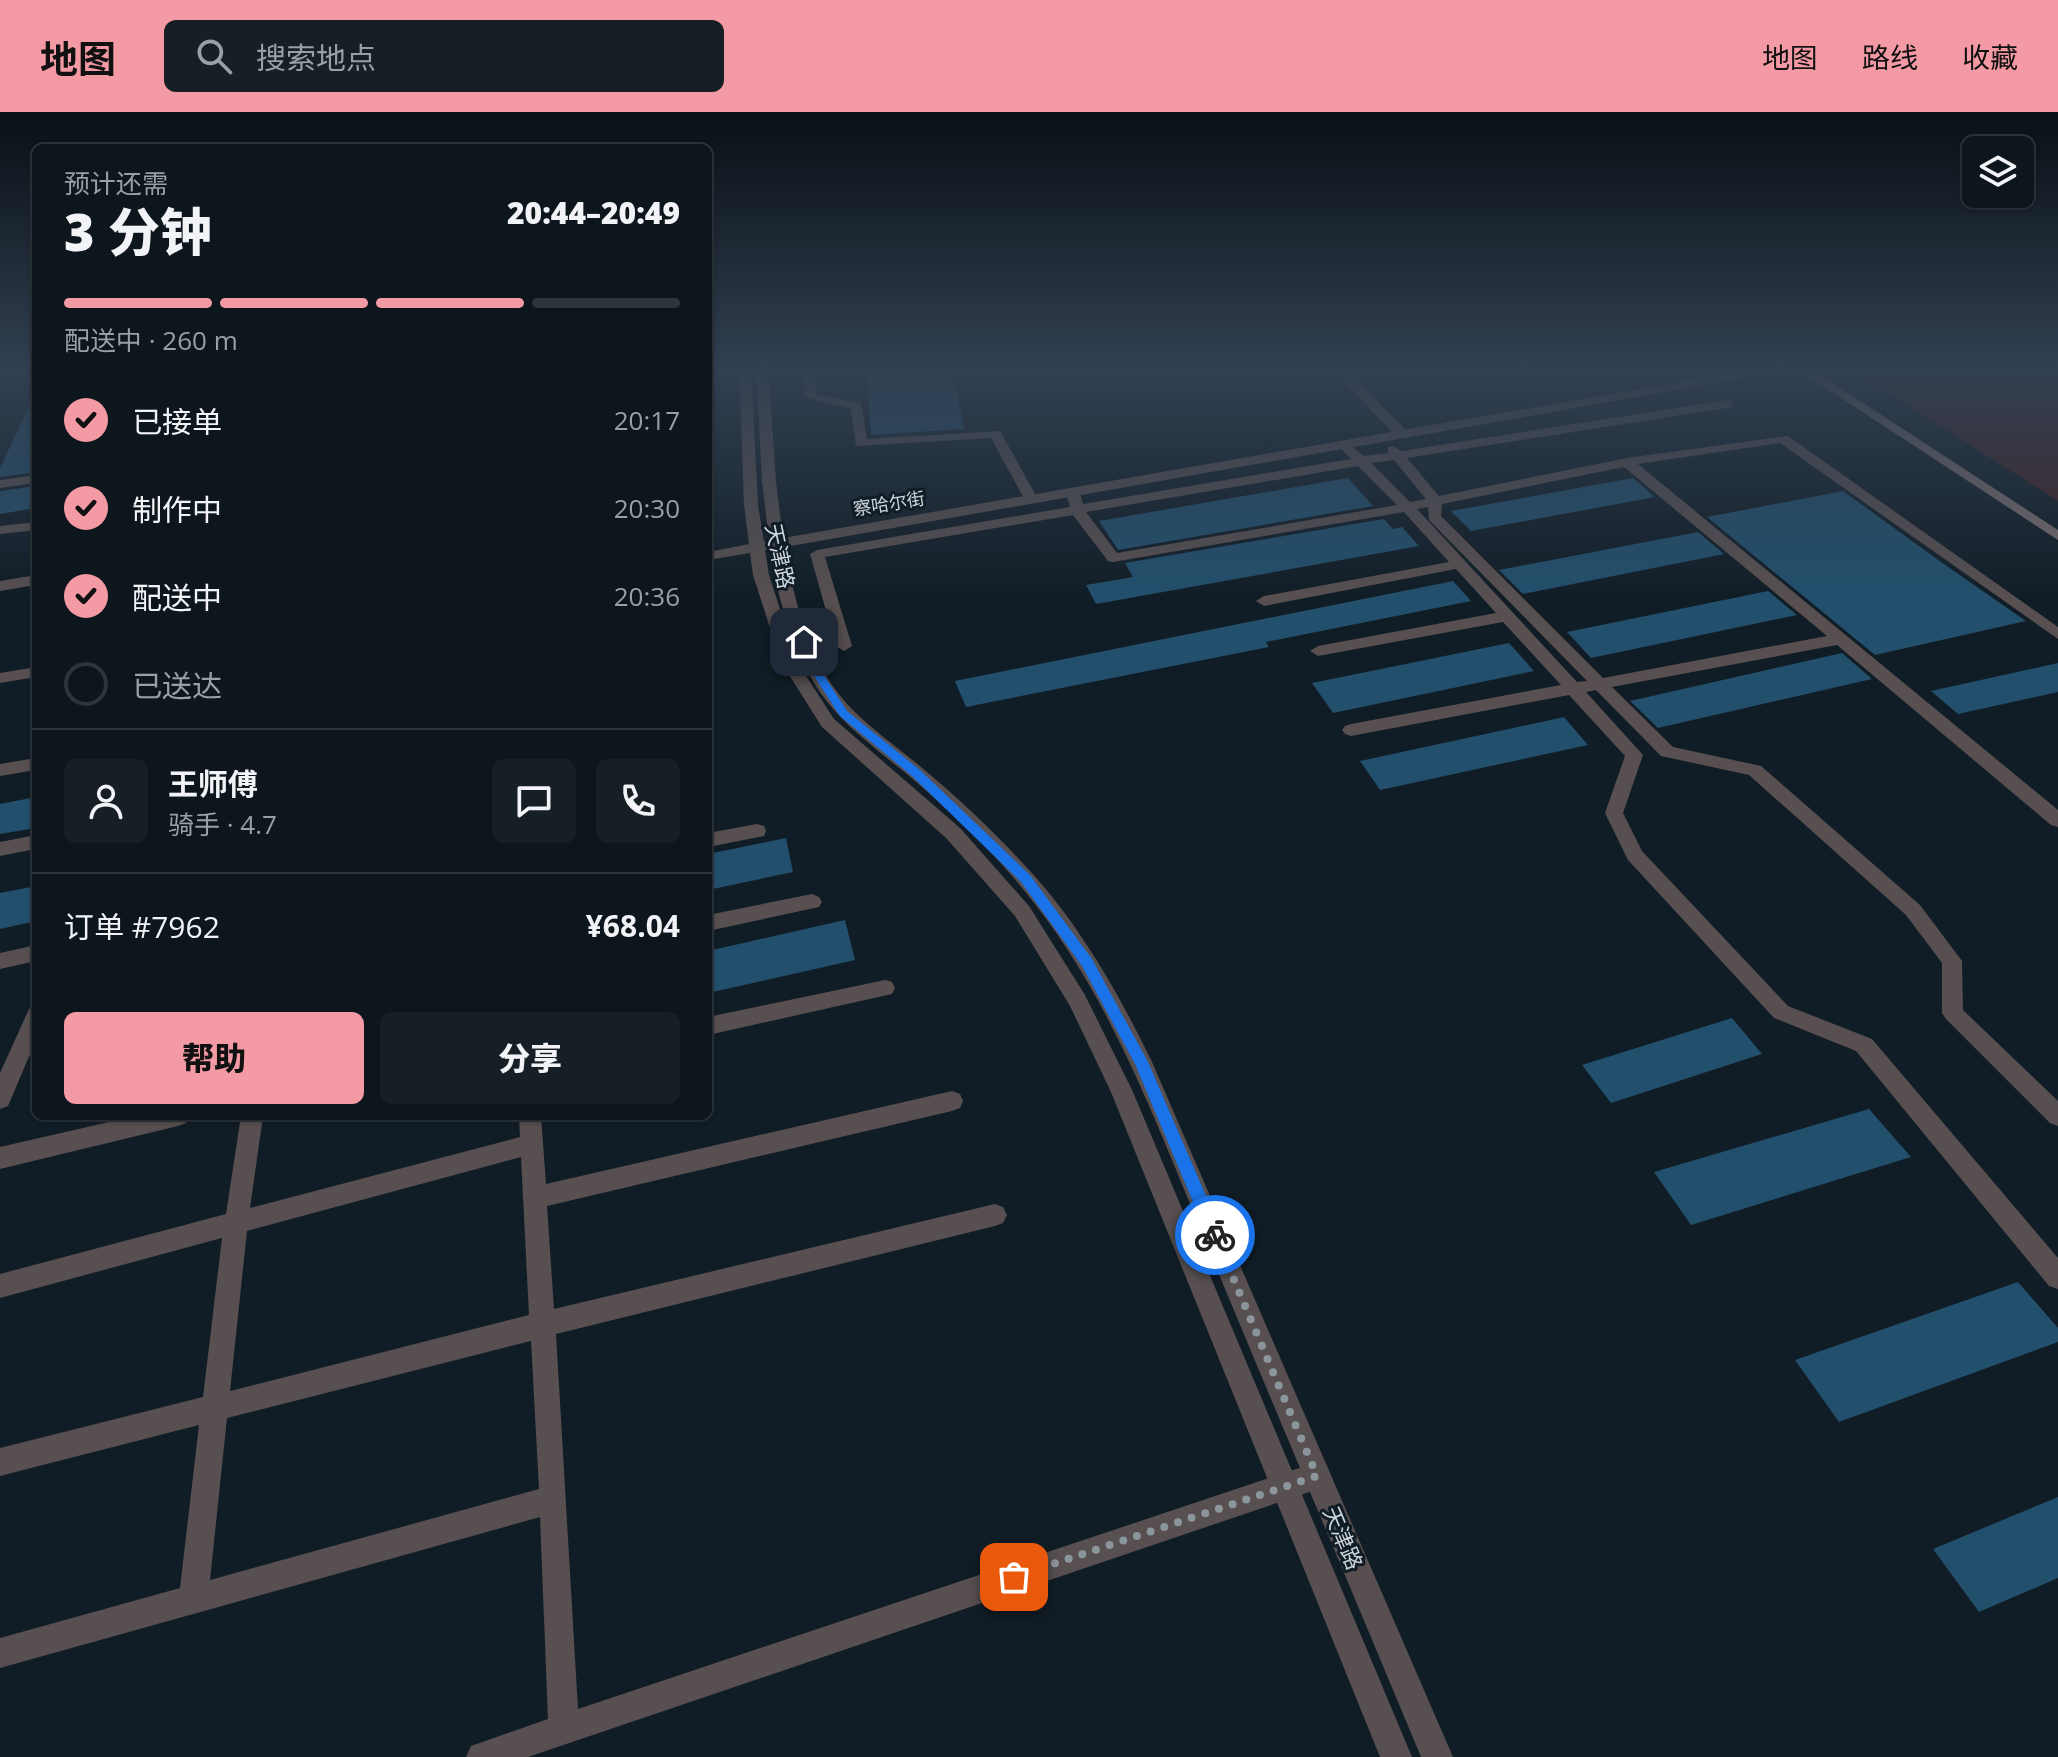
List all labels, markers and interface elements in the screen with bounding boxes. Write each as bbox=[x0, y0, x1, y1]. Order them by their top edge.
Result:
search box bbox=[164, 20, 724, 92]
text: 地图 bbox=[40, 32, 116, 84]
icon: search bbox=[192, 34, 236, 78]
text: 搜索地点 bbox=[256, 37, 376, 78]
text: 地图 bbox=[1762, 38, 1818, 76]
text: 路线 bbox=[1862, 38, 1918, 76]
text: 收藏 bbox=[1962, 38, 2018, 76]
map controls bbox=[1962, 136, 2034, 208]
button: layers bbox=[1962, 136, 2034, 208]
text: 预计还需 bbox=[64, 165, 168, 201]
text: 20:44–20:49 bbox=[507, 192, 680, 233]
text: 3 分钟 bbox=[64, 195, 212, 266]
text: 配送中 · 260 m bbox=[64, 322, 238, 358]
icon: check bbox=[64, 398, 108, 442]
text: 已接单 bbox=[132, 401, 222, 442]
text: 20:17 bbox=[614, 402, 680, 438]
icon: check bbox=[64, 486, 108, 530]
street label: 察哈尔街 bbox=[851, 486, 926, 520]
text: 制作中 bbox=[132, 489, 222, 530]
text: 20:30 bbox=[614, 490, 680, 526]
street label: 天津路 bbox=[759, 520, 803, 591]
icon: check bbox=[64, 574, 108, 618]
text: 配送中 bbox=[132, 577, 222, 618]
text: 20:36 bbox=[614, 578, 680, 614]
pin bbox=[770, 608, 838, 676]
icon: home bbox=[782, 620, 826, 664]
text: 已送达 bbox=[132, 665, 222, 706]
button: person bbox=[64, 759, 148, 843]
button: chat bbox=[492, 759, 576, 843]
button: phone bbox=[596, 759, 680, 843]
text: 王师傅 bbox=[168, 763, 258, 804]
text: 骑手 · 4.7 bbox=[168, 806, 277, 842]
text: ¥68.04 bbox=[586, 905, 680, 946]
text: 订单 #7962 bbox=[64, 906, 220, 947]
button: 帮助 bbox=[64, 1012, 364, 1104]
button: 分享 bbox=[380, 1012, 680, 1104]
courier bbox=[1175, 1195, 1255, 1275]
icon: bike bbox=[1193, 1213, 1237, 1257]
street label: 天津路 bbox=[1317, 1501, 1371, 1574]
pin bbox=[980, 1543, 1048, 1611]
icon: bag bbox=[992, 1555, 1036, 1599]

